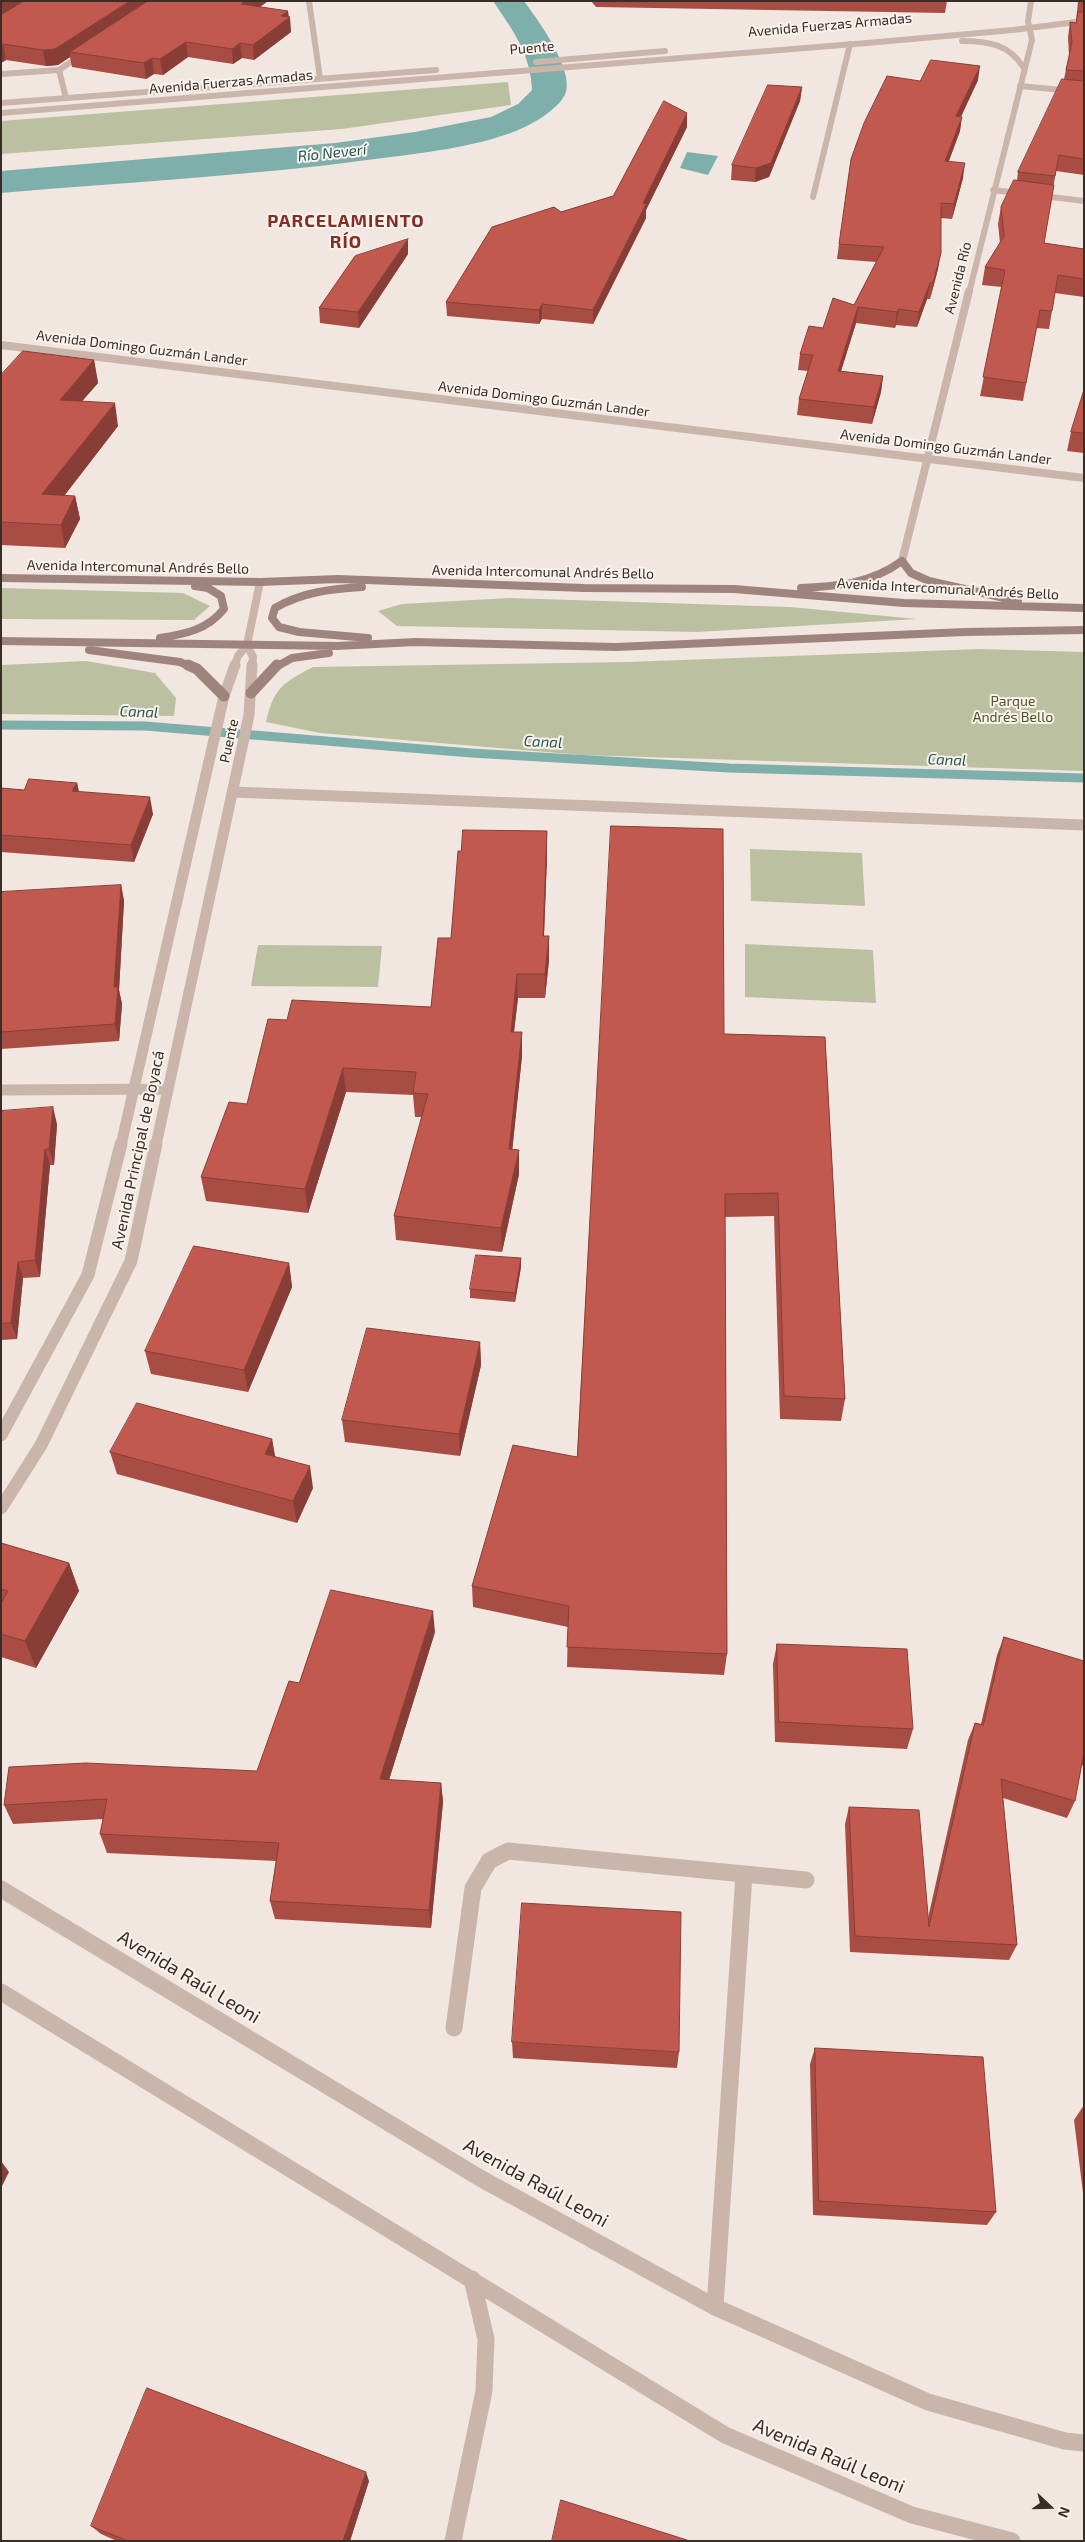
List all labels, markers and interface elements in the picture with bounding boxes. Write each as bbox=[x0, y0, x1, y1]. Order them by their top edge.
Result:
street label: Avenida Fuerzas Armadas bbox=[747, 9, 913, 41]
street label: Puente bbox=[509, 38, 555, 58]
street label: Avenida Fuerzas Armadas bbox=[148, 66, 314, 98]
water label: Río Neverí bbox=[297, 140, 367, 166]
district label: PARCELAMIENTO RÍO bbox=[266, 210, 426, 252]
street label: Avenida Río bbox=[941, 240, 975, 316]
street label: Avenida Domingo Guzmán Lander bbox=[35, 327, 249, 369]
street label: Avenida Domingo Guzmán Lander bbox=[437, 378, 651, 420]
street label: Avenida Domingo Guzmán Lander bbox=[839, 426, 1053, 468]
street label: Avenida Intercomunal Andrés Bello bbox=[27, 557, 249, 577]
street label: Avenida Intercomunal Andrés Bello bbox=[432, 562, 654, 582]
street label: Avenida Intercomunal Andrés Bello bbox=[837, 575, 1059, 603]
park label: Parque Andrés Bello bbox=[973, 693, 1053, 726]
water label: Canal bbox=[119, 702, 159, 722]
street label: Puente bbox=[216, 717, 242, 765]
water label: Canal bbox=[523, 732, 563, 752]
water label: Canal bbox=[927, 750, 967, 770]
street label: Avenida Principal de Boyacá bbox=[108, 1049, 168, 1251]
street label: Avenida Raúl Leoni bbox=[114, 1925, 264, 2029]
street label: Avenida Raúl Leoni bbox=[460, 2134, 612, 2232]
street label: Avenida Raúl Leoni bbox=[750, 2414, 908, 2498]
north arrow bbox=[1025, 2482, 1075, 2532]
text: N bbox=[1055, 2505, 1074, 2520]

